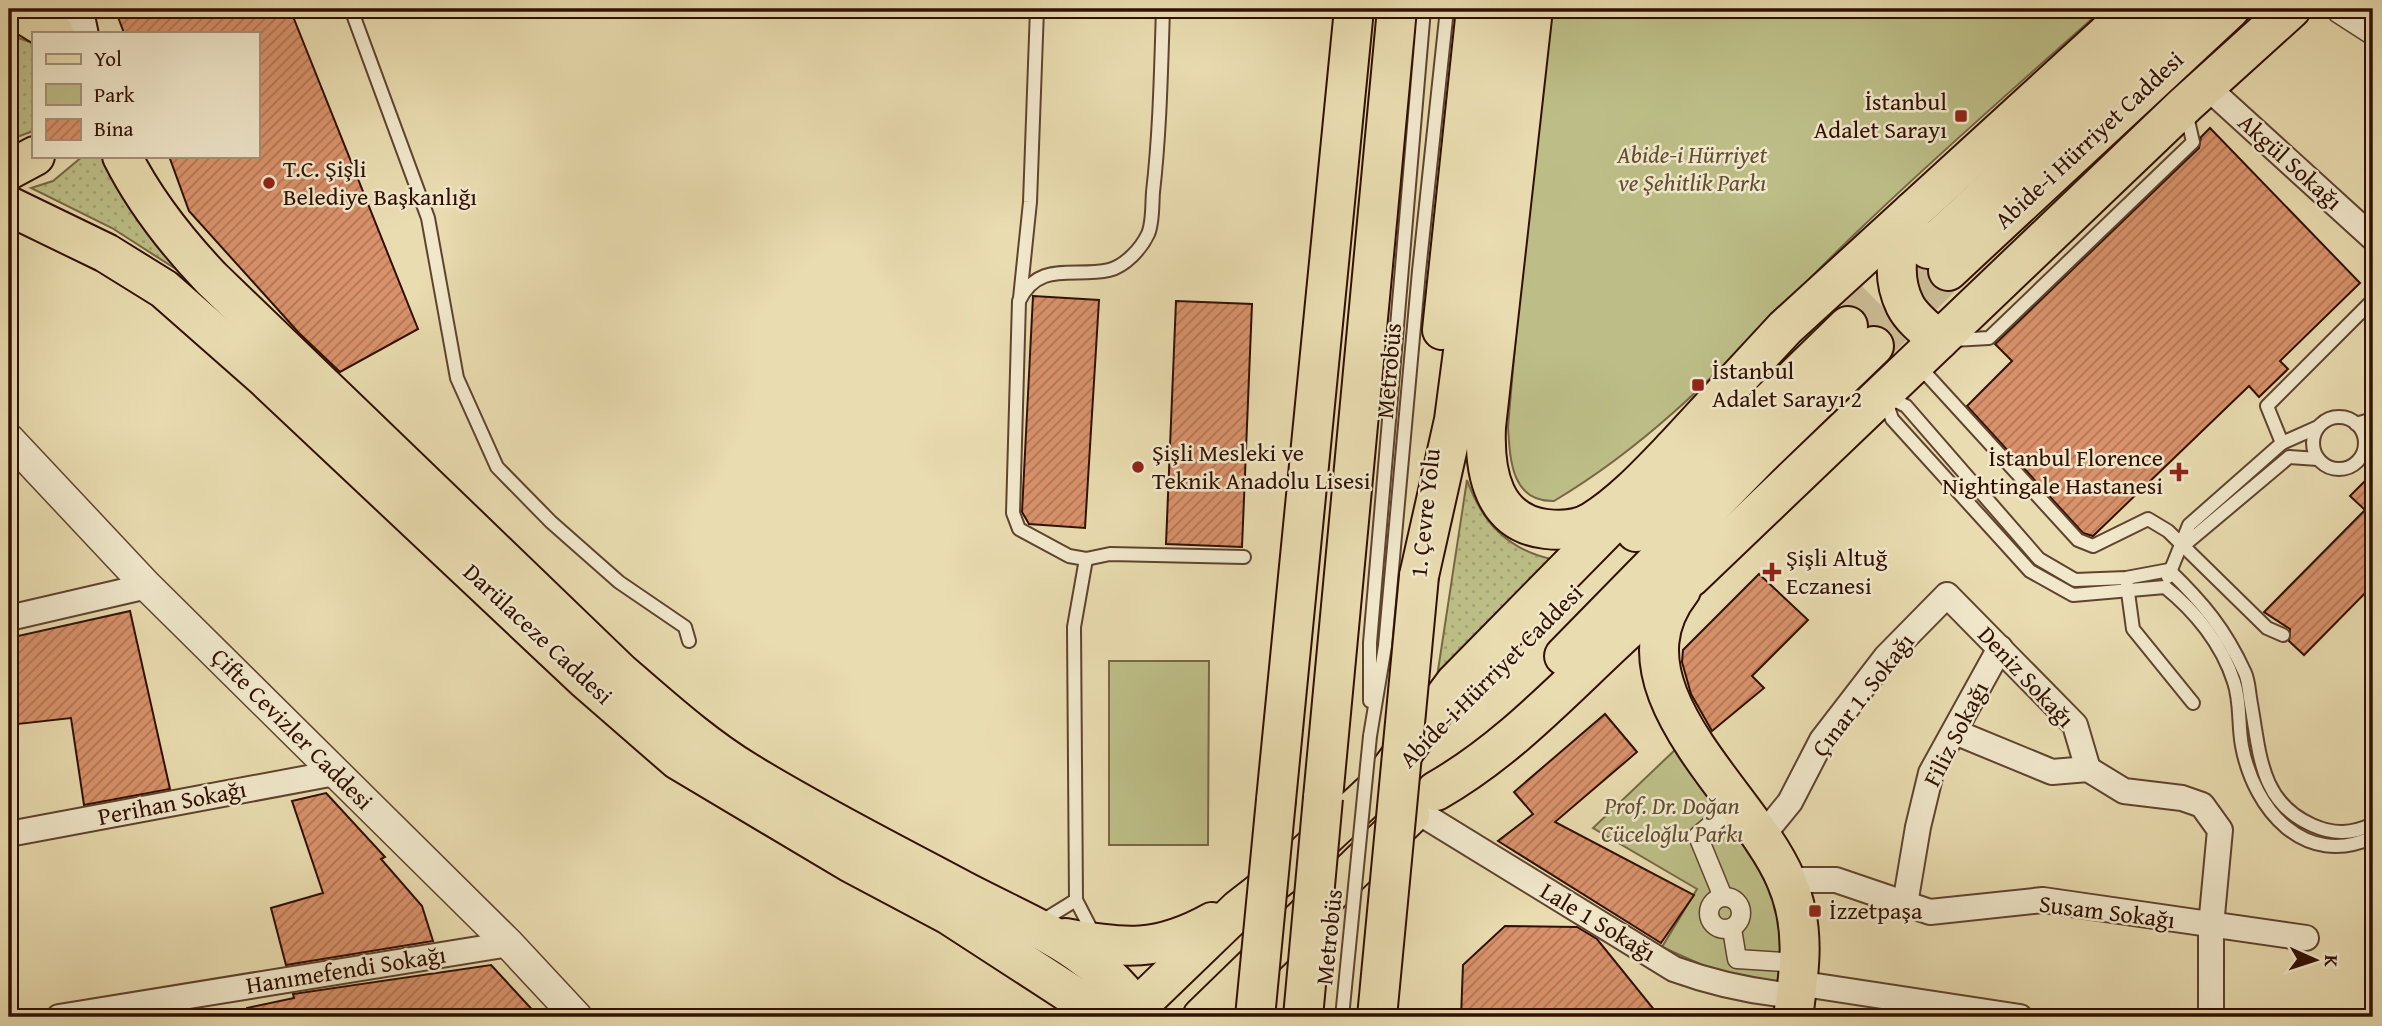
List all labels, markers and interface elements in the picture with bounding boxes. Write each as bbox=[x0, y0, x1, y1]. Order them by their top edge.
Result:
legend bbox=[32, 32, 259, 158]
street label: Abide-i Hürriyet Caddesi bbox=[1986, 42, 2191, 237]
text: Yol bbox=[94, 43, 122, 74]
text: Park bbox=[94, 79, 135, 110]
place label: İstanbul Adalet Sarayı bbox=[1814, 84, 1947, 147]
street label: Akgül Sokağı bbox=[2230, 105, 2350, 218]
marker: İstanbul Adalet Sarayı bbox=[1953, 108, 1969, 124]
text: Bina bbox=[94, 113, 134, 144]
park label: Abide-i Hürriyet ve Şehitlik Parkı bbox=[1616, 137, 1767, 200]
place label: T.C. Şişli Belediye Başkanlığı bbox=[283, 151, 477, 214]
marker: T.C. Şişli Belediye Başkanlığı bbox=[261, 175, 277, 191]
street label: Metrobüs bbox=[1367, 322, 1410, 420]
place label: İstanbul Adalet Sarayı 2 bbox=[1712, 353, 1862, 416]
marker: İstanbul Adalet Sarayı 2 bbox=[1690, 377, 1706, 393]
place label: Şişli Mesleki ve Teknik Anadolu Lisesi bbox=[1152, 435, 1371, 498]
place label: İstanbul Florence Nightingale Hastanesi bbox=[1942, 440, 2163, 503]
street label: 1. Çevre Yolu bbox=[1400, 446, 1449, 579]
marker: Şişli Mesleki ve Teknik Anadolu Lisesi bbox=[1130, 459, 1146, 475]
marker: İstanbul Florence Nightingale Hastanesi bbox=[2169, 462, 2189, 482]
place label: Şişli Altuğ Eczanesi bbox=[1786, 540, 1887, 603]
street label: Darülaceze Caddesi bbox=[456, 555, 621, 713]
marker: Şişli Altuğ Eczanesi bbox=[1764, 564, 1780, 580]
street label: Abide-i Hürriyet Caddesi bbox=[1391, 576, 1591, 776]
street label: Deniz Sokağı bbox=[1970, 618, 2083, 736]
street label: Çınar 1. Sokağı bbox=[1803, 625, 1922, 764]
street label: Çifte Cevizler Caddesi bbox=[203, 640, 382, 818]
street label: Filiz Sokağı bbox=[1914, 675, 1997, 792]
street label: Perihan Sokağı bbox=[95, 771, 249, 834]
park label: Prof. Dr. Doğan Cüceloğlu Parkı bbox=[1601, 788, 1743, 851]
street label: Lale 1 Sokağı bbox=[1534, 873, 1663, 970]
street label: Susam Sokağı bbox=[2037, 886, 2177, 937]
street label: Metrobüs bbox=[1306, 887, 1351, 987]
place label: İzzetpaşa bbox=[1829, 893, 1923, 928]
marker: İzzetpaşa bbox=[1807, 903, 1823, 919]
north arrow bbox=[2280, 925, 2350, 995]
street label: Hanımefendi Sokağı bbox=[244, 936, 449, 1003]
text: K bbox=[2318, 954, 2346, 968]

